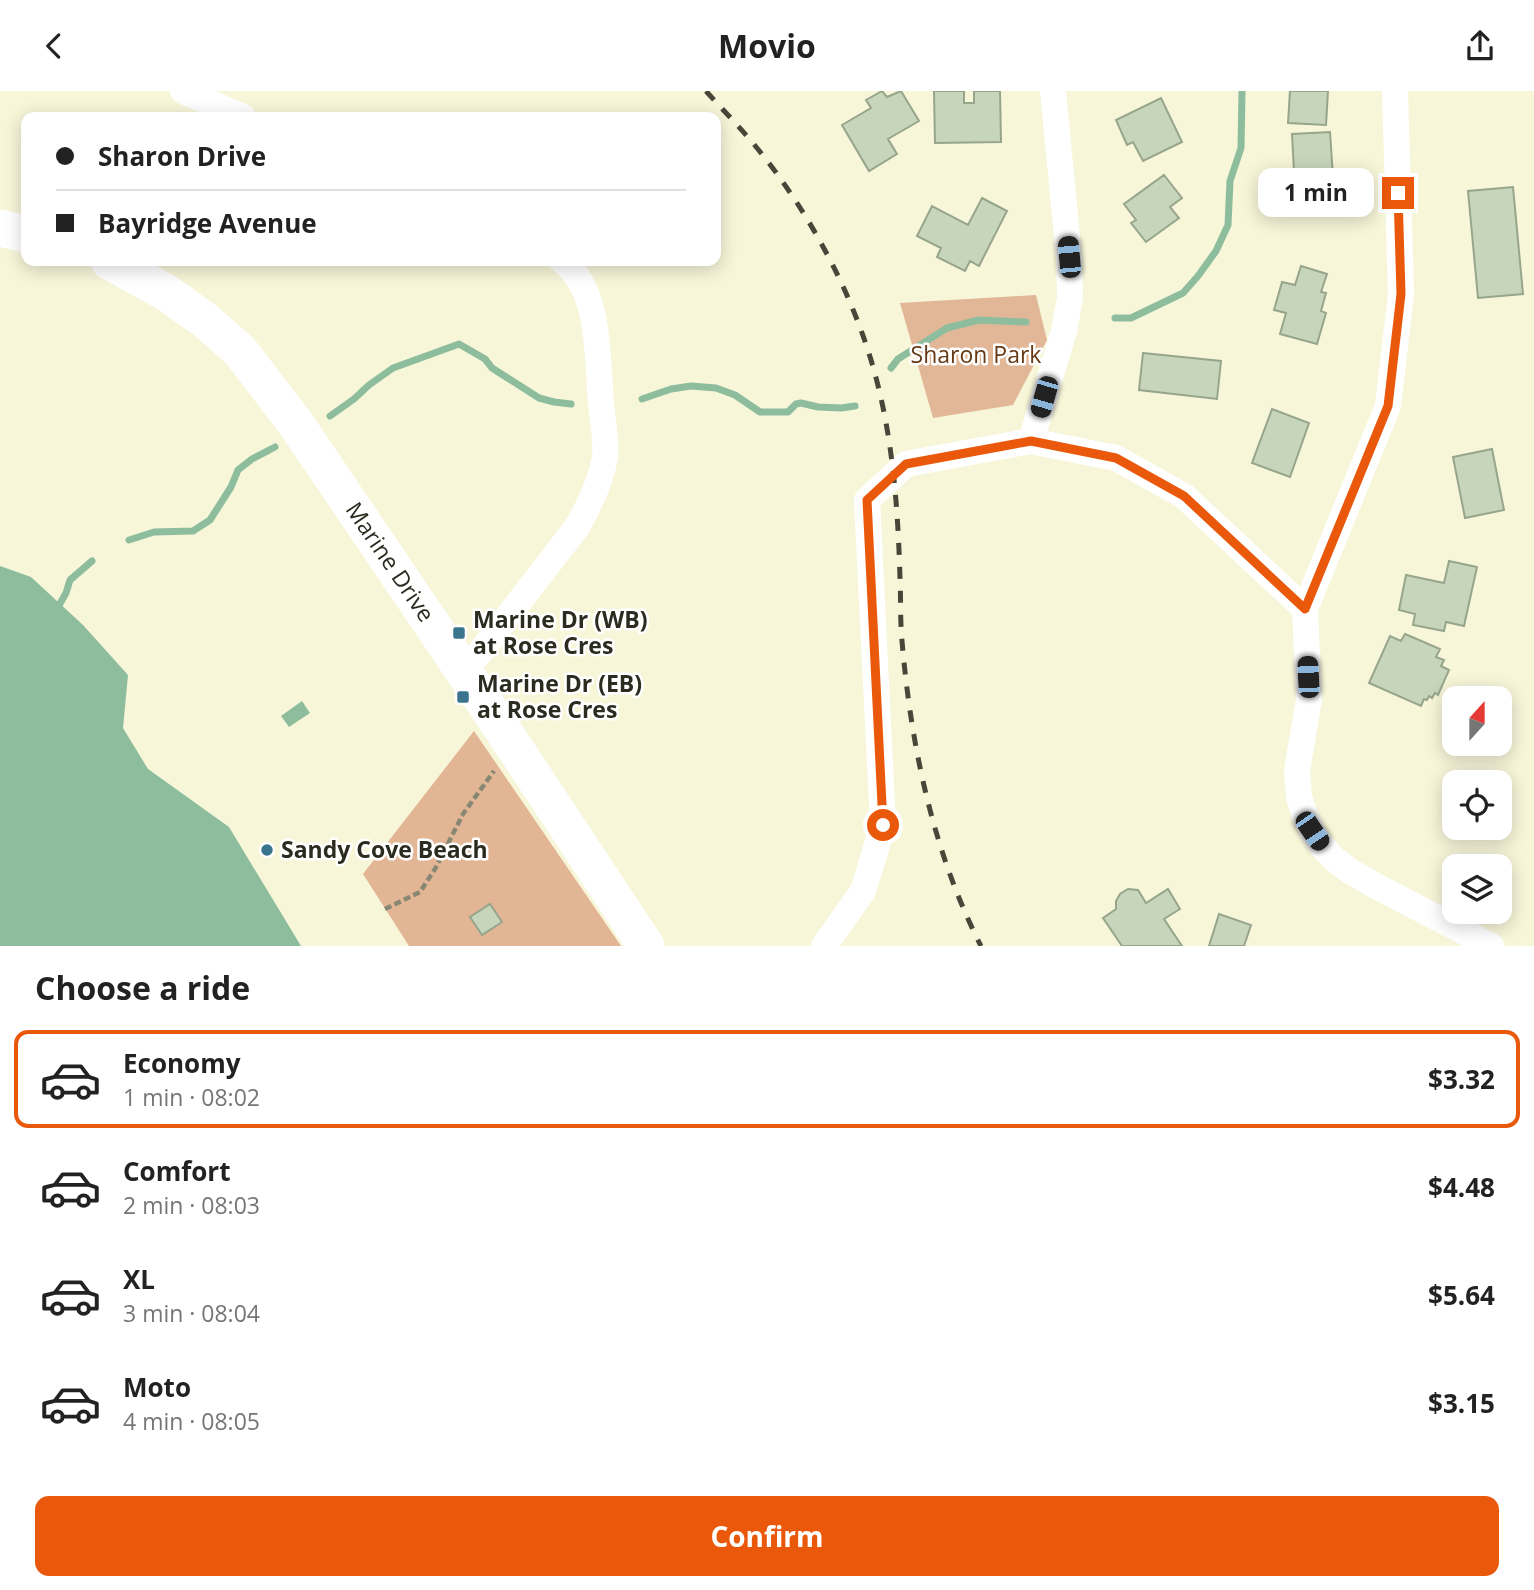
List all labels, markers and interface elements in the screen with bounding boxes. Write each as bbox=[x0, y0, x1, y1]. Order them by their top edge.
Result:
text: Movio bbox=[718, 24, 816, 67]
icon: back bbox=[35, 27, 73, 65]
icon: share bbox=[1461, 27, 1499, 65]
text: Sharon Drive bbox=[98, 138, 266, 174]
callout: 1 min bbox=[1258, 169, 1374, 217]
text: 1 min bbox=[1284, 176, 1348, 208]
route end bbox=[1382, 177, 1414, 209]
text: Bayridge Avenue bbox=[98, 205, 317, 241]
car bbox=[1057, 235, 1082, 279]
park label: Sharon Park bbox=[911, 338, 1041, 370]
car bbox=[1029, 374, 1060, 420]
street label: Marine Drive bbox=[339, 495, 443, 628]
place label: Marine Dr (WB) at Rose Cres bbox=[473, 603, 647, 661]
marker: Marine Dr (WB) at Rose Cres bbox=[451, 625, 467, 641]
car bbox=[1297, 655, 1320, 699]
place label: Marine Dr (EB) at Rose Cres bbox=[477, 667, 642, 725]
north arrow bbox=[1442, 686, 1512, 756]
map controls bbox=[1442, 686, 1512, 924]
marker: Marine Dr (EB) at Rose Cres bbox=[455, 689, 471, 705]
button: locate bbox=[1442, 770, 1512, 840]
car bbox=[1292, 808, 1333, 854]
route start bbox=[867, 809, 899, 841]
place label: Sandy Cove Beach bbox=[281, 833, 488, 865]
marker: Sandy Cove Beach bbox=[259, 842, 275, 858]
button: layers bbox=[1442, 854, 1512, 924]
text: Choose a ride bbox=[35, 966, 250, 1009]
text: Economy bbox=[123, 1045, 241, 1081]
icon: car bbox=[39, 1048, 102, 1111]
text: $3.32 bbox=[1428, 1061, 1495, 1097]
text: 1 min · 08:02 bbox=[123, 1081, 260, 1113]
text: Comfort bbox=[123, 1153, 230, 1189]
icon: car bbox=[39, 1156, 102, 1219]
text: $4.48 bbox=[1428, 1169, 1495, 1205]
text: 2 min · 08:03 bbox=[123, 1189, 260, 1221]
text: XL bbox=[123, 1261, 155, 1297]
icon: car bbox=[39, 1264, 102, 1327]
text: $5.64 bbox=[1428, 1277, 1495, 1313]
text: 3 min · 08:04 bbox=[123, 1297, 260, 1329]
text: Moto bbox=[123, 1369, 191, 1405]
icon: car bbox=[39, 1372, 102, 1435]
text: $3.15 bbox=[1428, 1385, 1495, 1421]
text: 4 min · 08:05 bbox=[123, 1405, 260, 1437]
button: Confirm bbox=[35, 1496, 1499, 1576]

